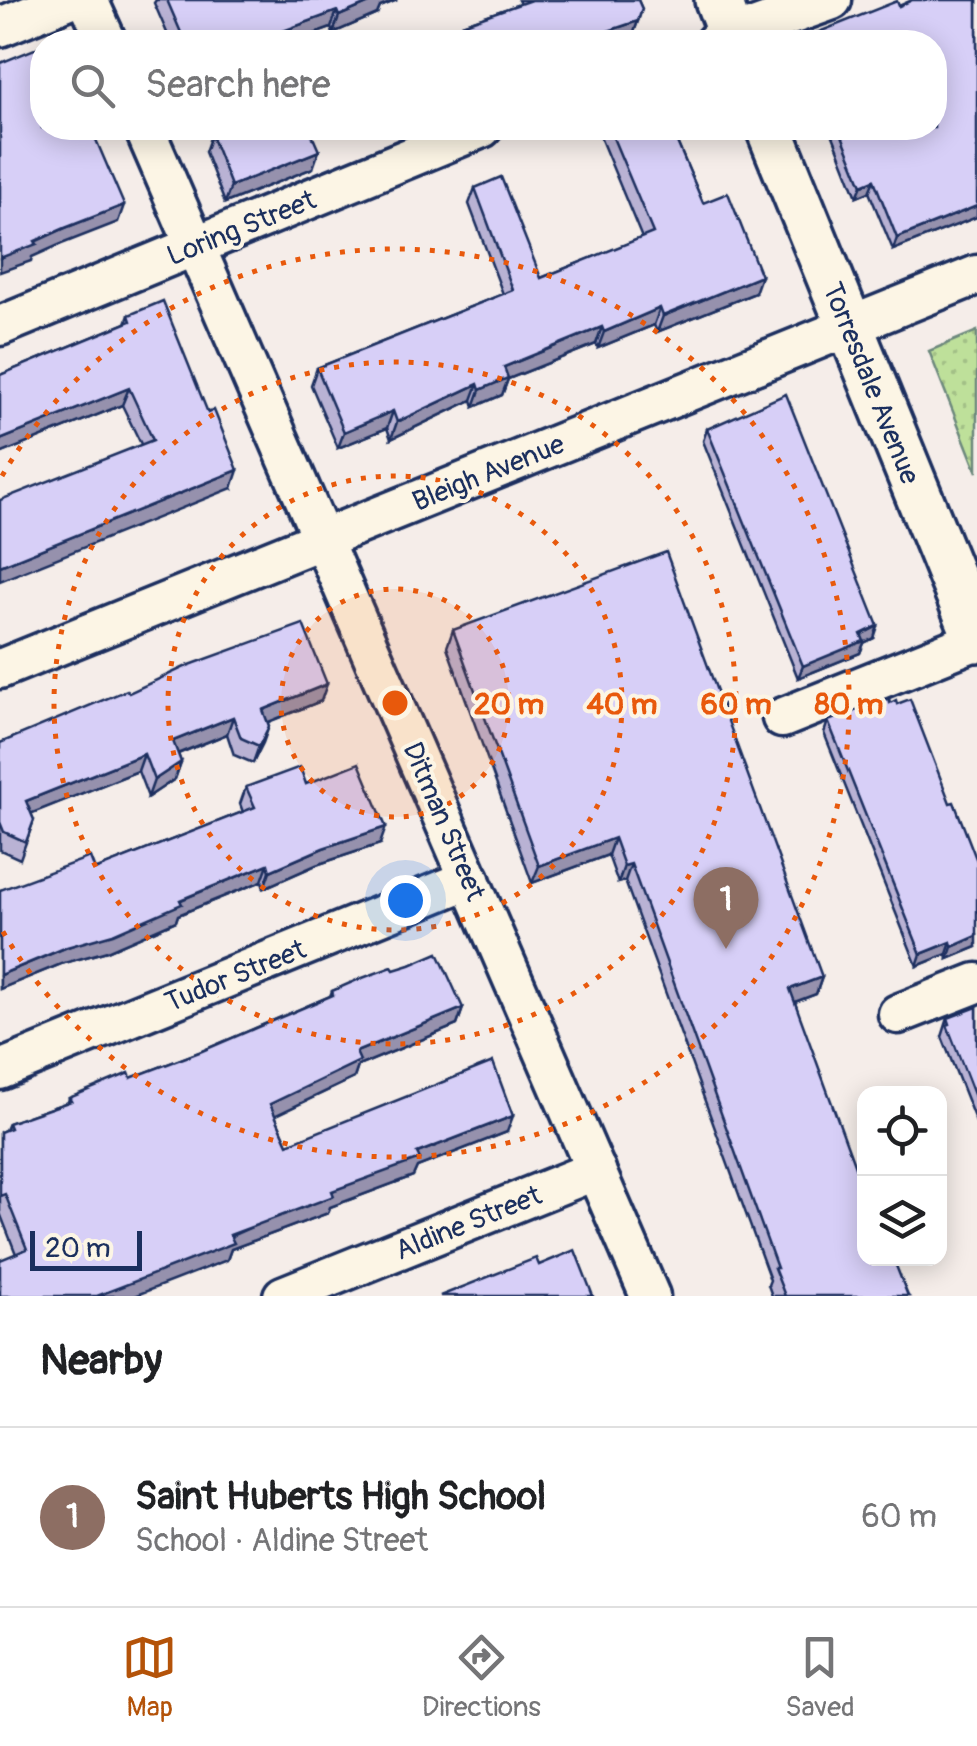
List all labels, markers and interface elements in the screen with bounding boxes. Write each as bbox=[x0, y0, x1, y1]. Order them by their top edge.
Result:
search box bbox=[30, 30, 947, 140]
icon: search bbox=[65, 58, 120, 113]
text: Search here bbox=[145, 61, 331, 109]
street label: Loring Street bbox=[162, 182, 322, 274]
street label: Torresdale Avenue bbox=[814, 278, 927, 490]
street label: Bleigh Avenue bbox=[407, 427, 570, 520]
centre of rings bbox=[377, 685, 413, 721]
text: 20 m bbox=[474, 686, 544, 723]
text: 40 m bbox=[586, 686, 658, 723]
text: 60 m bbox=[700, 686, 772, 723]
text: 80 m bbox=[815, 686, 883, 723]
street label: Ditman Street bbox=[395, 737, 493, 907]
pin: 1 bbox=[694, 866, 758, 949]
your location bbox=[380, 875, 431, 926]
street label: Tudor Street bbox=[160, 932, 312, 1021]
map controls bbox=[857, 1086, 947, 1266]
button: locate bbox=[857, 1086, 947, 1176]
button: layers bbox=[857, 1176, 947, 1266]
street label: Aldine Street bbox=[390, 1178, 548, 1269]
scale bar bbox=[30, 1226, 142, 1270]
text: 20 m bbox=[45, 1231, 111, 1266]
text: Nearby bbox=[40, 1335, 162, 1387]
text: Saint Huberts High School bbox=[135, 1473, 546, 1521]
text: 1 bbox=[66, 1497, 79, 1537]
text: 60 m bbox=[861, 1497, 937, 1537]
text: School · Aldine Street bbox=[135, 1521, 428, 1561]
tab: Map bbox=[122, 1630, 177, 1725]
tab: Directions bbox=[422, 1630, 541, 1725]
tab: Saved bbox=[785, 1630, 855, 1725]

